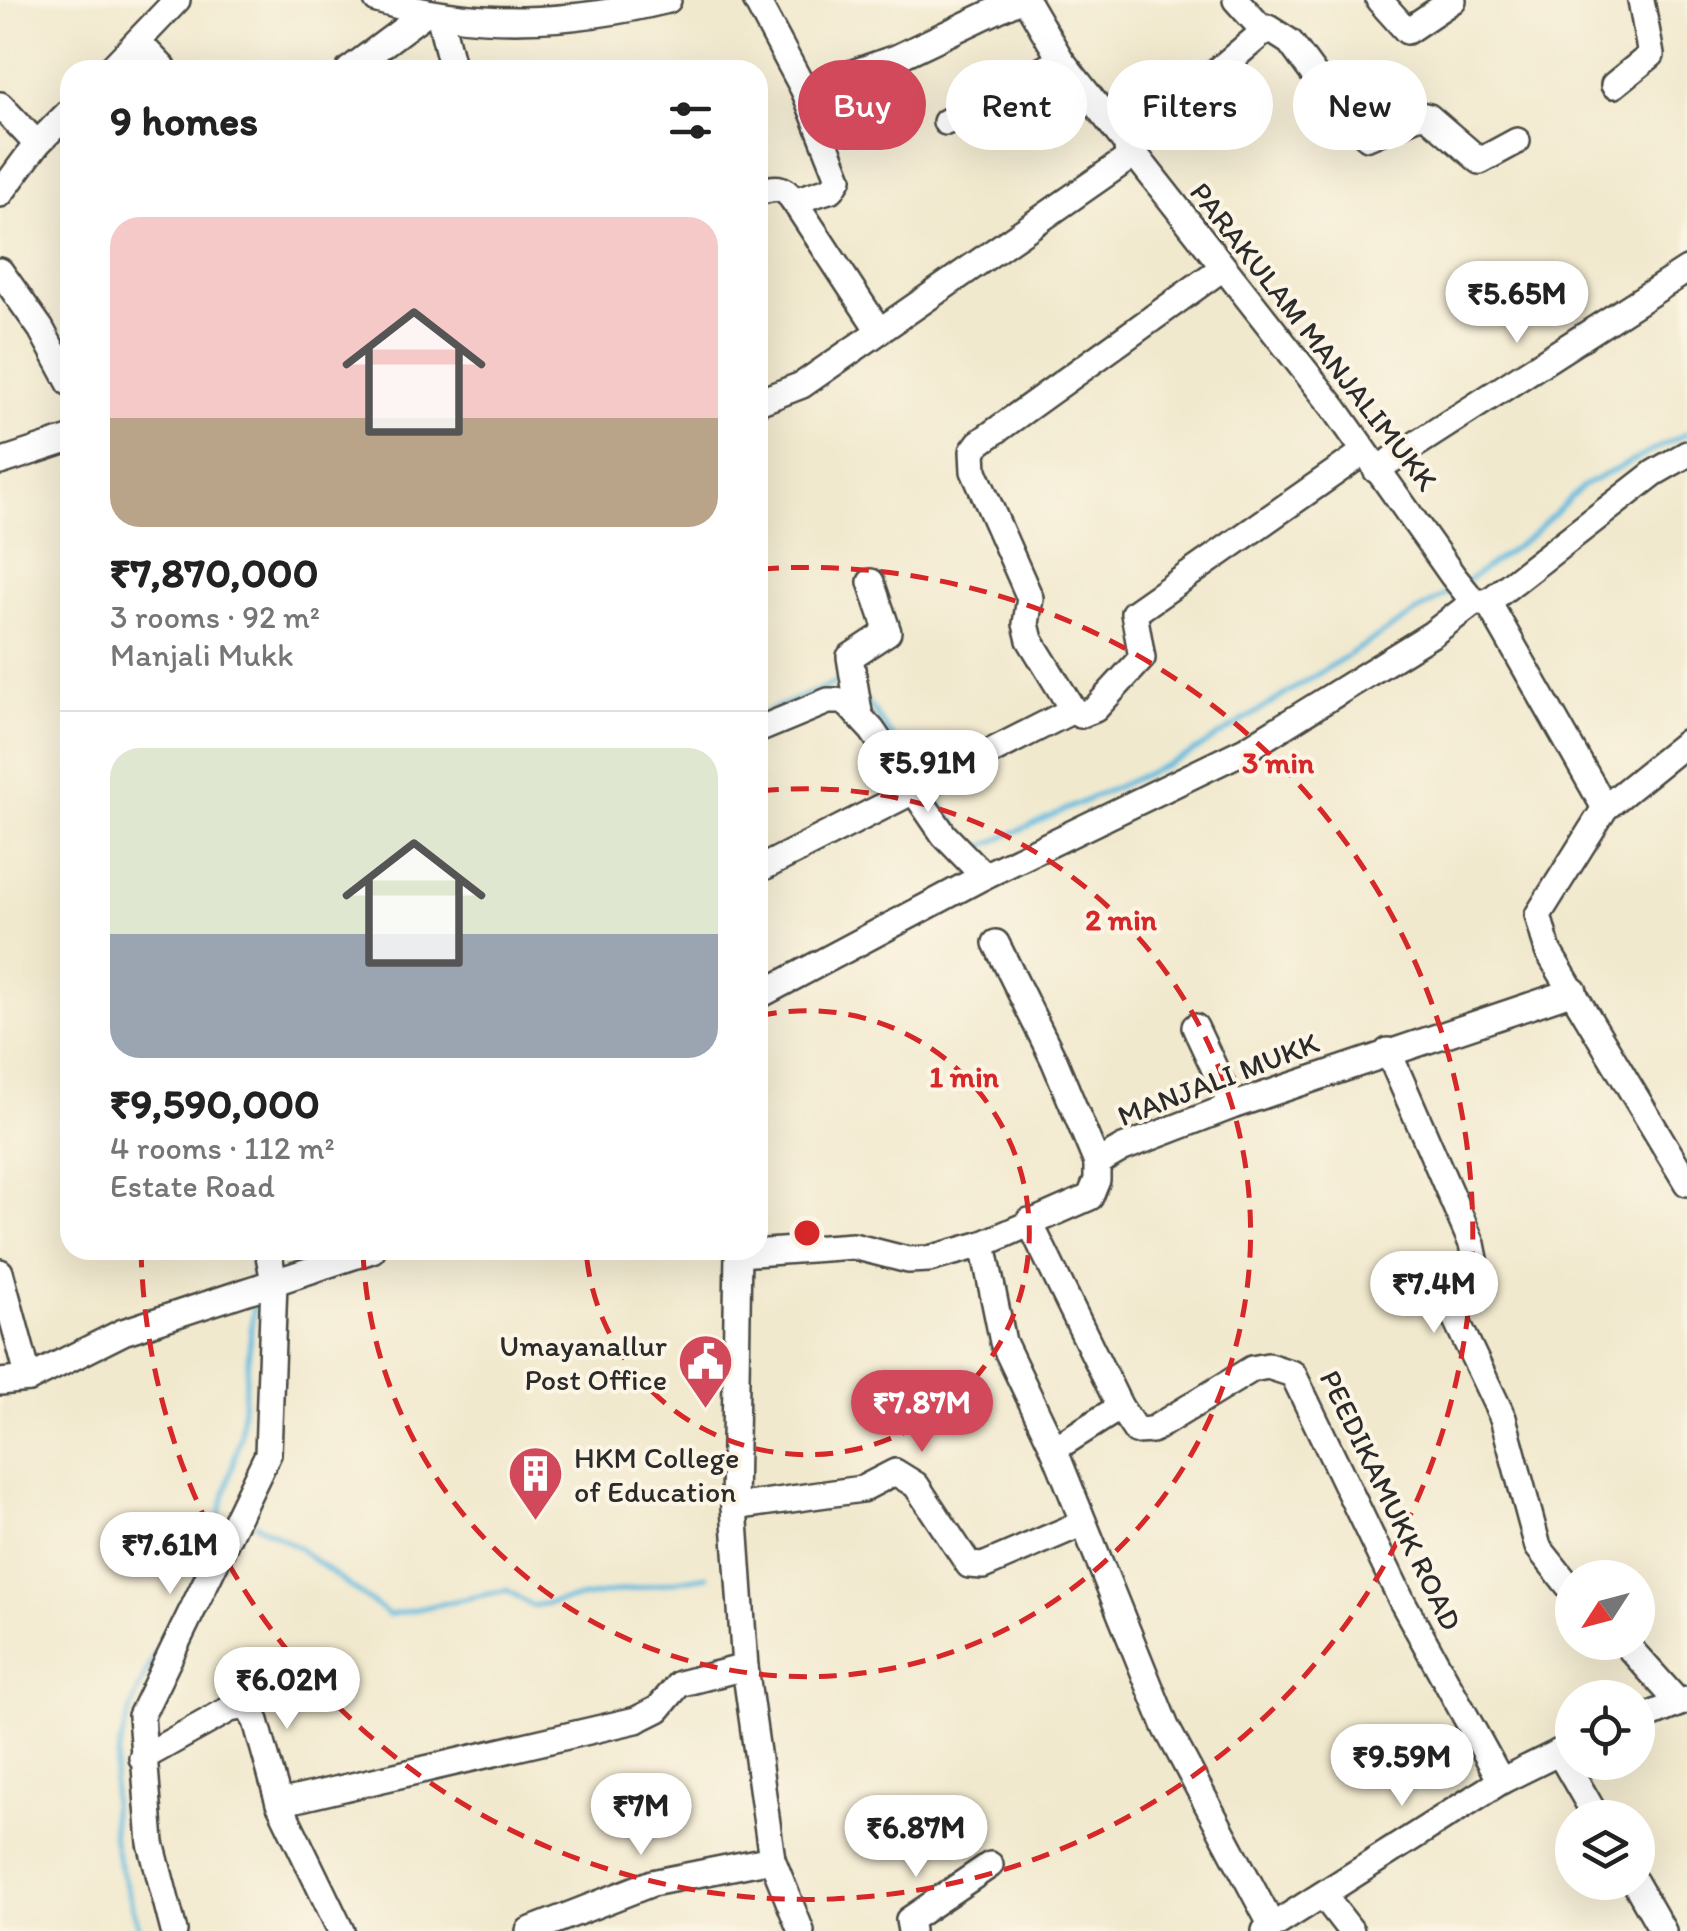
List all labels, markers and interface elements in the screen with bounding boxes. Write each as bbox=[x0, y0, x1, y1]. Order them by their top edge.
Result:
chip: Buy bbox=[798, 60, 926, 150]
chip: Rent bbox=[946, 60, 1087, 150]
chip: Filters bbox=[1107, 60, 1273, 150]
chip: New bbox=[1293, 60, 1427, 150]
icon: filters bbox=[663, 93, 718, 148]
text: 9 homes bbox=[110, 95, 258, 146]
street label: PARAKULAM MANJALIMUKK bbox=[1182, 174, 1446, 498]
pin: ₹5.65M bbox=[1436, 261, 1598, 346]
text: ₹5.65M bbox=[1467, 274, 1567, 312]
icon: home bbox=[324, 282, 504, 462]
text: ₹7,870,000 bbox=[110, 547, 319, 598]
text: 3 rooms · 92 m² bbox=[110, 598, 320, 636]
text: Manjali Mukk bbox=[110, 636, 294, 674]
pin: ₹5.91M bbox=[847, 730, 1009, 815]
text: ₹5.91M bbox=[879, 743, 977, 781]
text: 3 min bbox=[1242, 744, 1315, 781]
icon: home bbox=[324, 813, 504, 993]
text: 2 min bbox=[1085, 901, 1158, 938]
street label: MANJALI MUKK bbox=[1112, 1024, 1324, 1134]
text: 1 min bbox=[929, 1058, 1000, 1095]
text: ₹9,590,000 bbox=[110, 1078, 320, 1129]
text: 4 rooms · 112 m² bbox=[110, 1129, 335, 1167]
text: Estate Road bbox=[110, 1167, 275, 1205]
centre of rings bbox=[789, 1215, 825, 1251]
pin: ₹7.4M bbox=[1364, 1251, 1504, 1336]
text: ₹7.4M bbox=[1392, 1264, 1476, 1302]
place label: Umayanallur Post Office bbox=[499, 1327, 667, 1398]
public building icon: Umayanallur Post Office bbox=[676, 1332, 736, 1411]
street label: PEEDIKAMUKK ROAD bbox=[1312, 1364, 1470, 1636]
pin: ₹7.87M bbox=[841, 1370, 1003, 1455]
text: ₹7.87M bbox=[873, 1383, 971, 1421]
place label: HKM College of Education bbox=[574, 1439, 739, 1510]
building icon: HKM College of Education bbox=[505, 1444, 565, 1523]
pin: ₹7.61M bbox=[89, 1512, 251, 1597]
text: ₹7.61M bbox=[122, 1525, 218, 1563]
north arrow bbox=[1555, 1560, 1655, 1660]
map controls bbox=[1555, 1560, 1655, 1900]
pin: ₹6.02M bbox=[206, 1647, 368, 1732]
text: ₹6.02M bbox=[236, 1660, 338, 1698]
button: locate bbox=[1555, 1680, 1655, 1780]
pin: ₹9.59M bbox=[1321, 1724, 1483, 1809]
text: ₹9.59M bbox=[1353, 1737, 1451, 1775]
pin: ₹7M bbox=[593, 1773, 689, 1858]
text: ₹7M bbox=[613, 1786, 669, 1824]
pin: ₹6.87M bbox=[835, 1795, 997, 1880]
button: layers bbox=[1555, 1800, 1655, 1900]
text: ₹6.87M bbox=[867, 1808, 965, 1846]

